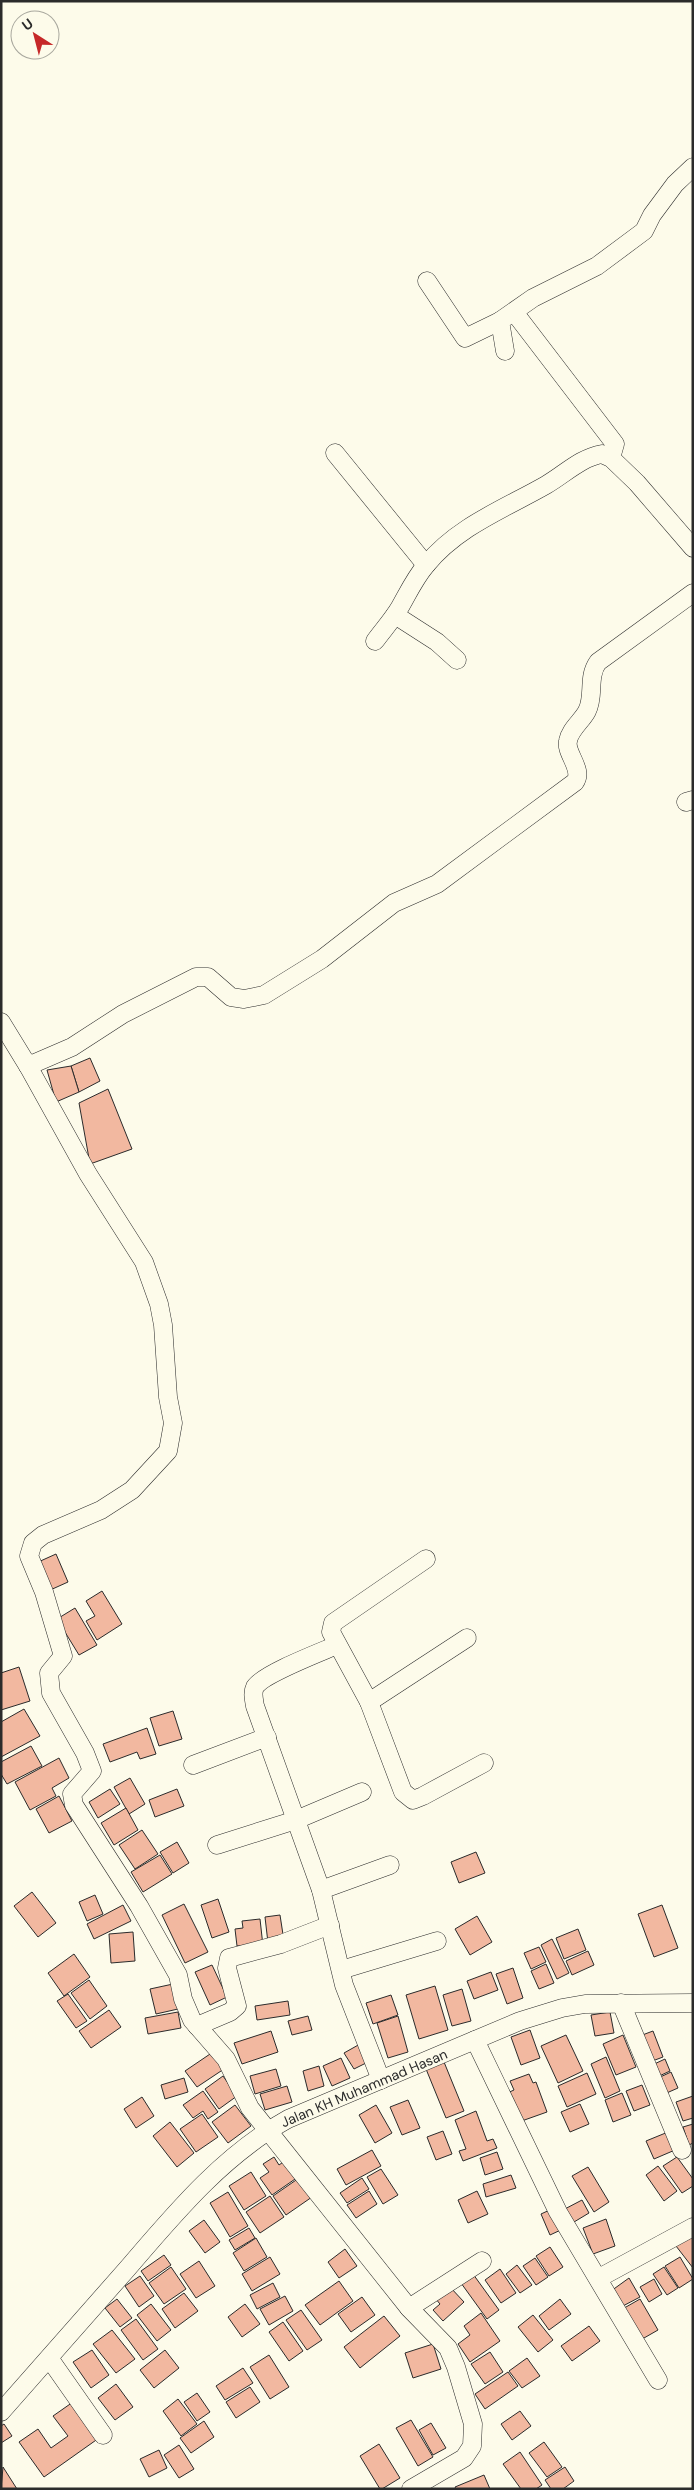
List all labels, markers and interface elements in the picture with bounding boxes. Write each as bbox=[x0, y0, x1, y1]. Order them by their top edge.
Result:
north arrow bbox=[10, 10, 60, 60]
text: U bbox=[18, 14, 37, 35]
street label: Jalan KH Muhammad Hasan bbox=[278, 2045, 450, 2131]

